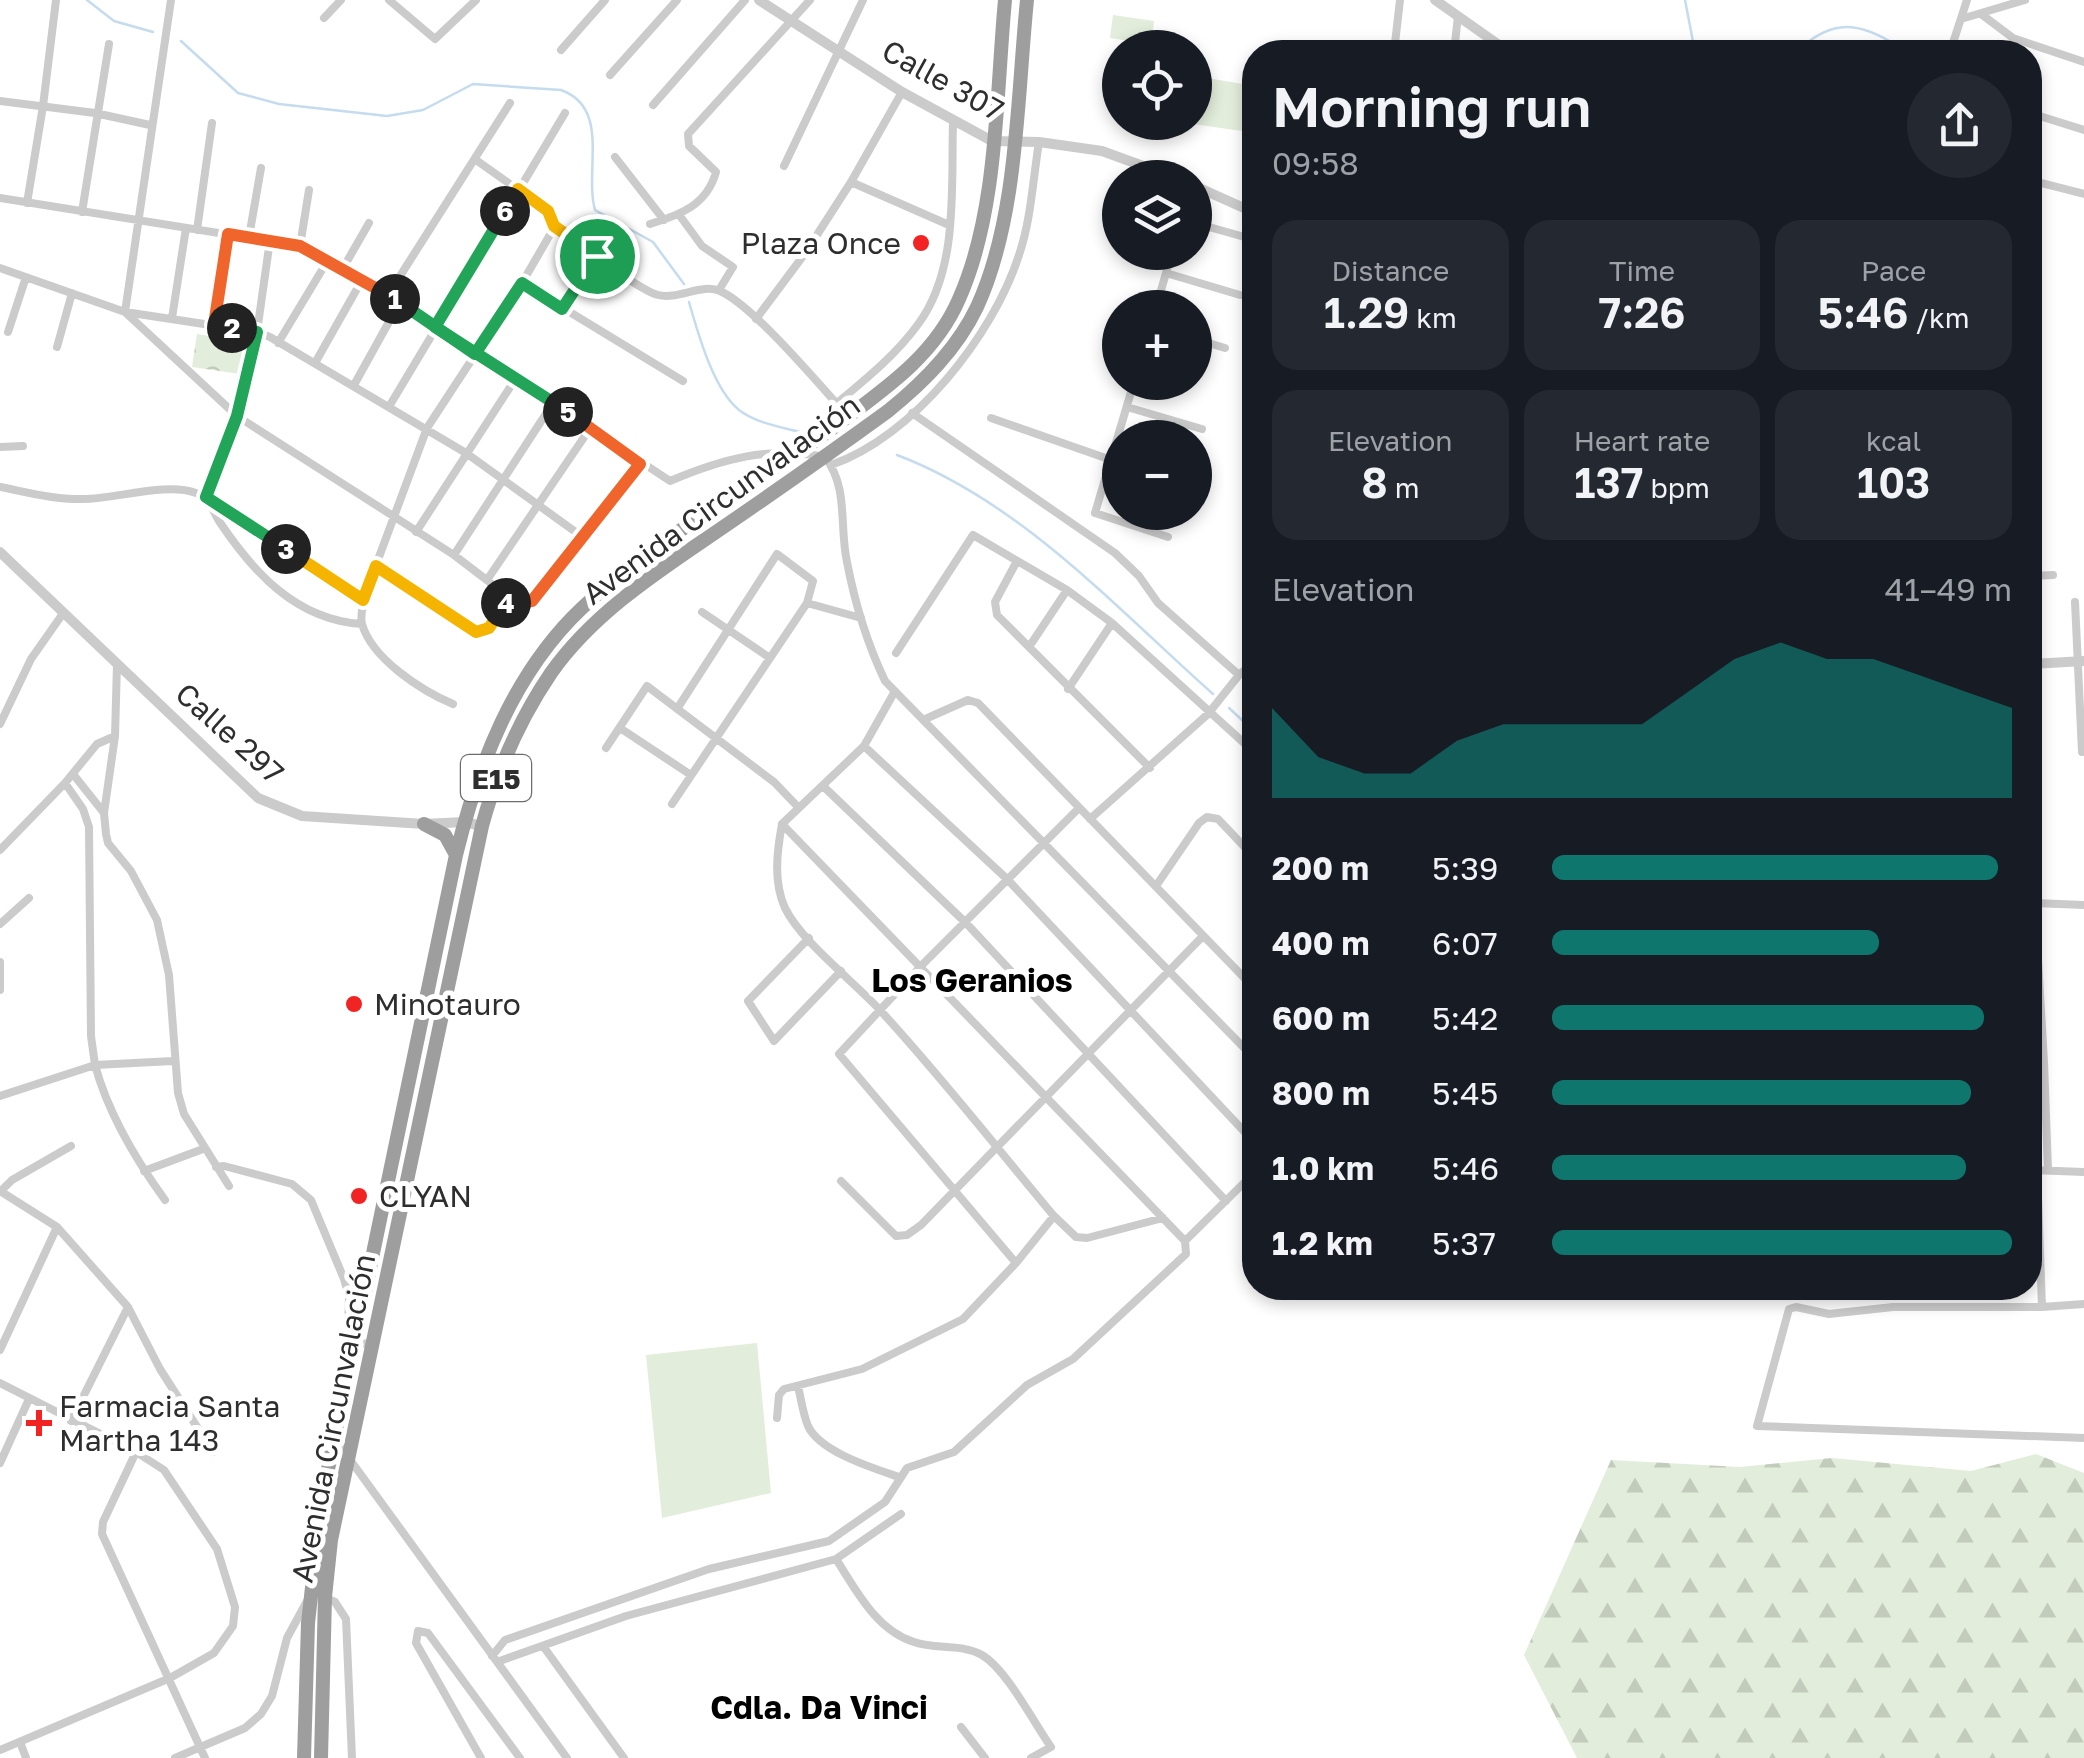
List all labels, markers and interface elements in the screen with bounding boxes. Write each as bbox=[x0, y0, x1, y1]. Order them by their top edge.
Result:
map controls bbox=[1102, 30, 1212, 530]
button: locate bbox=[1102, 30, 1212, 140]
street label: Calle 307 bbox=[876, 32, 1010, 128]
text: Morning run bbox=[1272, 73, 1591, 139]
button: share bbox=[1907, 73, 2012, 178]
text: 09:58 bbox=[1272, 144, 1359, 182]
button: layers bbox=[1102, 160, 1212, 270]
pin: 6 bbox=[480, 186, 530, 236]
text: 6 bbox=[496, 194, 514, 227]
pin bbox=[555, 214, 640, 299]
place label: Plaza Once bbox=[741, 225, 901, 261]
icon: arrive bbox=[570, 229, 625, 284]
marker: Plaza Once bbox=[910, 232, 932, 254]
text: Distance bbox=[1331, 254, 1449, 287]
text: Time bbox=[1609, 254, 1675, 287]
text: Pace bbox=[1861, 254, 1926, 287]
pin: 1 bbox=[370, 274, 420, 324]
text: 1 bbox=[388, 282, 402, 315]
text: 1.29 bbox=[1324, 287, 1409, 337]
text: 7:26 bbox=[1598, 287, 1686, 337]
text: 5:46 bbox=[1818, 287, 1909, 337]
button: + bbox=[1102, 290, 1212, 400]
text: km bbox=[1409, 301, 1457, 334]
text: /km bbox=[1909, 301, 1970, 334]
pin: 2 bbox=[207, 303, 257, 353]
text: 2 bbox=[223, 311, 241, 344]
street label: Avenida Circunvalación bbox=[575, 386, 867, 612]
pin: 5 bbox=[543, 387, 593, 437]
text: 5 bbox=[559, 395, 577, 428]
button: − bbox=[1102, 420, 1212, 530]
text: Elevation bbox=[1328, 424, 1453, 457]
text: Heart rate bbox=[1574, 424, 1710, 457]
text: kcal bbox=[1866, 424, 1921, 457]
text: 8 bbox=[1361, 457, 1388, 507]
text: 137 bbox=[1574, 457, 1643, 507]
text: 103 bbox=[1857, 457, 1930, 507]
text: m bbox=[1388, 471, 1419, 504]
text: bpm bbox=[1643, 471, 1710, 504]
pin: 3 bbox=[261, 524, 311, 574]
text: 3 bbox=[277, 532, 295, 565]
text: Elevation bbox=[1272, 570, 1414, 608]
text: 41–49 m bbox=[1885, 570, 2012, 608]
pin: 4 bbox=[481, 578, 531, 628]
text: 4 bbox=[497, 586, 515, 619]
street label: Calle 297 bbox=[169, 675, 291, 791]
road number: E15 bbox=[461, 755, 531, 801]
text: 200 m bbox=[1272, 849, 1369, 887]
text: 5:39 bbox=[1432, 849, 1498, 887]
text: 400 m bbox=[1272, 924, 1370, 962]
text: 6:07 bbox=[1432, 924, 1498, 962]
district label: Los Geranios bbox=[871, 961, 1073, 999]
place label: Minotauro bbox=[374, 986, 521, 1022]
marker: Minotauro bbox=[343, 993, 365, 1015]
text: 600 m bbox=[1272, 999, 1370, 1037]
text: 5:42 bbox=[1432, 999, 1498, 1037]
text: 800 m bbox=[1272, 1074, 1370, 1112]
text: 5:45 bbox=[1432, 1074, 1498, 1112]
text: 1.0 km bbox=[1272, 1149, 1374, 1187]
text: 5:46 bbox=[1432, 1149, 1499, 1187]
place label: CLYAN bbox=[379, 1178, 472, 1214]
marker: CLYAN bbox=[348, 1185, 370, 1207]
text: 1.2 km bbox=[1272, 1224, 1373, 1262]
text: 5:37 bbox=[1432, 1224, 1496, 1262]
street label: Avenida Circunvalación bbox=[283, 1251, 383, 1585]
place label: Farmacia Santa Martha 143 bbox=[59, 1388, 281, 1458]
marker: Farmacia Santa Martha 143 bbox=[28, 1412, 50, 1434]
district label: Cdla. Da Vinci bbox=[710, 1688, 928, 1726]

